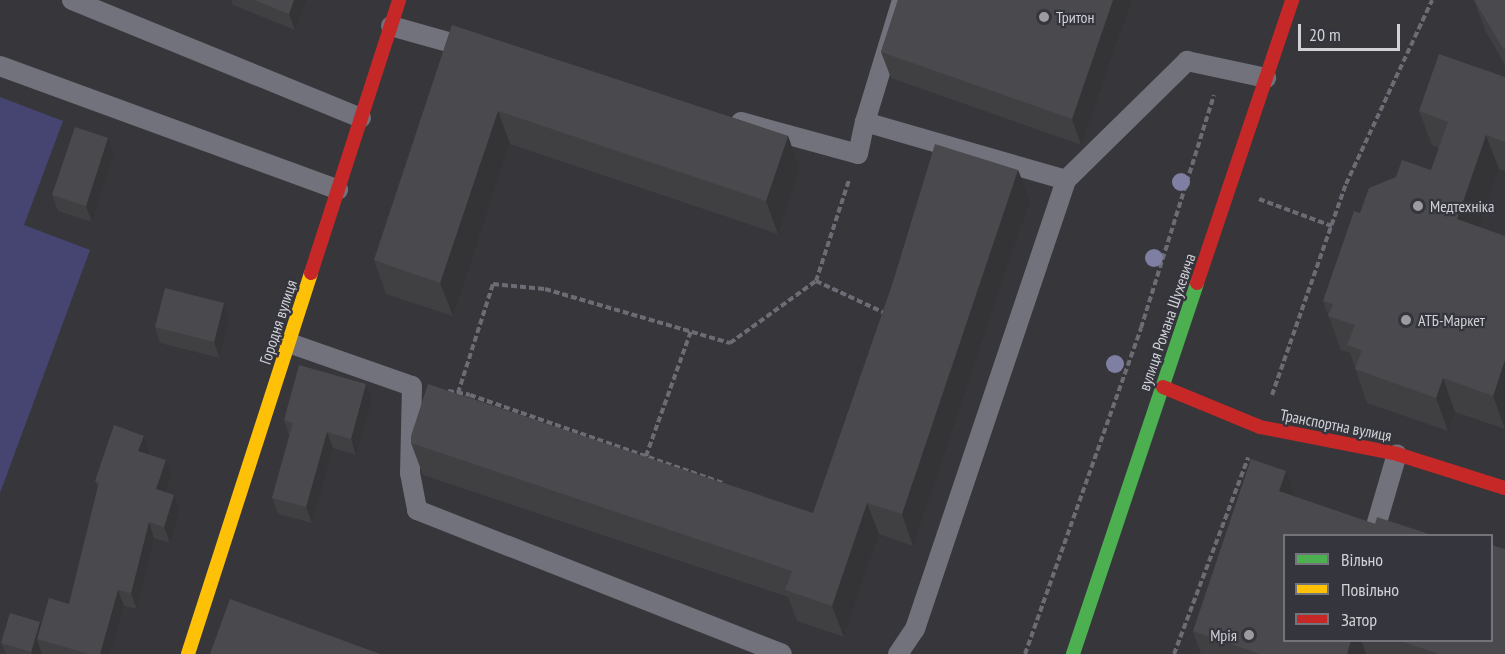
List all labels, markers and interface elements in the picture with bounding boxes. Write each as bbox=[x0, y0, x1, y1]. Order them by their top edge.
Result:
place label: Тритон bbox=[1056, 7, 1094, 27]
marker: Тритон bbox=[1037, 10, 1051, 24]
scale bar bbox=[1301, 12, 1403, 50]
text: 20 m bbox=[1309, 23, 1341, 46]
place label: Медтехнiка bbox=[1430, 196, 1494, 216]
marker: Медтехнiка bbox=[1411, 199, 1425, 213]
street label: вулиця Романа Шухевича bbox=[1134, 251, 1200, 393]
street label: Городня вулиця bbox=[255, 277, 301, 367]
place label: АТБ-Маркет bbox=[1418, 310, 1485, 330]
marker: АТБ-Маркет bbox=[1399, 313, 1413, 327]
street label: Транспортна вулиця bbox=[1279, 405, 1393, 445]
legend bbox=[1283, 534, 1493, 642]
text: Вільно bbox=[1341, 548, 1383, 571]
text: Повільно bbox=[1341, 578, 1399, 601]
text: Затор bbox=[1341, 608, 1377, 631]
place label: Мрія bbox=[1210, 625, 1237, 645]
marker: Мрія bbox=[1242, 628, 1256, 642]

